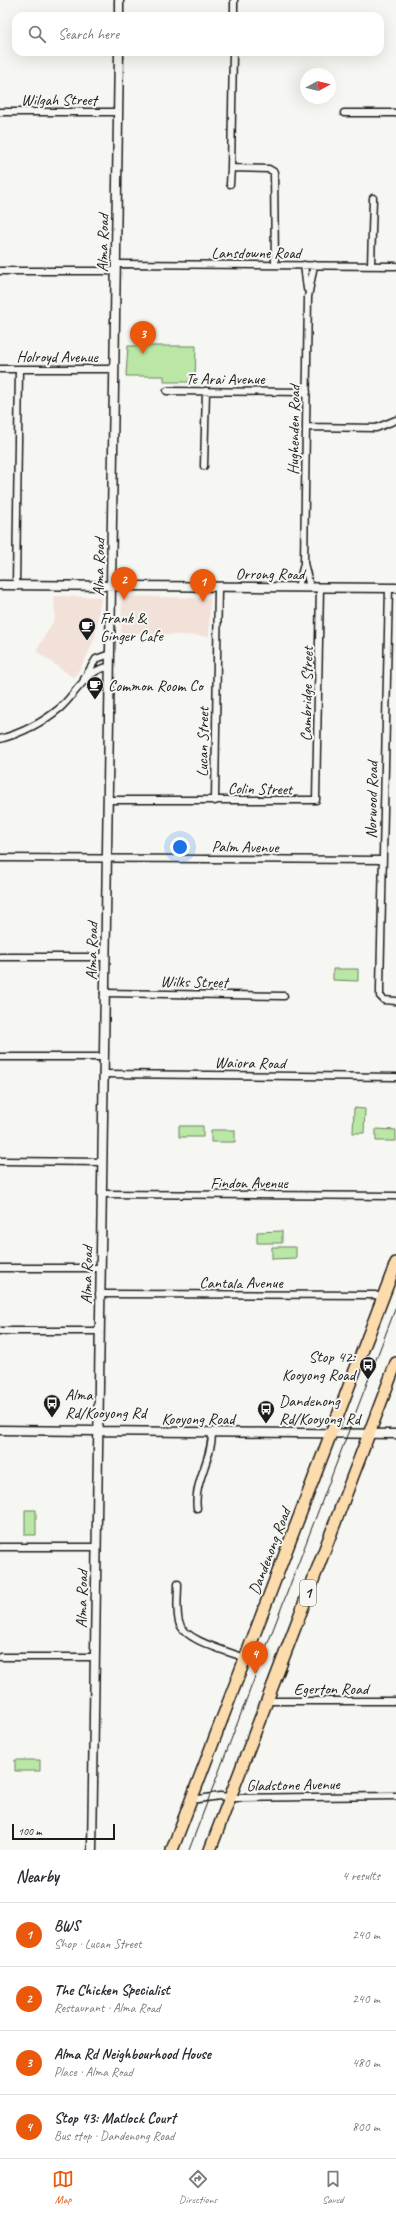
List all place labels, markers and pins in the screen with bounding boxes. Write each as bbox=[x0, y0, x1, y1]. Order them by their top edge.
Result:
pin: 3 bbox=[130, 321, 156, 354]
pin: 2 bbox=[111, 567, 137, 600]
pin: 1 bbox=[190, 569, 216, 602]
place label: Frank & Ginger Cafe bbox=[100, 608, 164, 646]
cafe icon: Frank & Ginger Cafe bbox=[77, 616, 97, 641]
cafe icon: Common Room Co bbox=[85, 675, 105, 700]
place label: Common Room Co bbox=[108, 676, 205, 696]
place label: Stop 42: Kooyong Road bbox=[282, 1347, 358, 1385]
bus stop icon: Stop 42: Kooyong Road bbox=[358, 1355, 378, 1380]
place label: Alma Rd/Kooyong Rd bbox=[65, 1385, 149, 1423]
place label: Dandenong Rd/Kooyong Rd bbox=[279, 1391, 363, 1429]
bus stop icon: Alma Rd/Kooyong Rd bbox=[42, 1393, 62, 1418]
bus stop icon: Dandenong Rd/Kooyong Rd bbox=[256, 1399, 276, 1424]
pin: 4 bbox=[242, 1641, 268, 1674]

